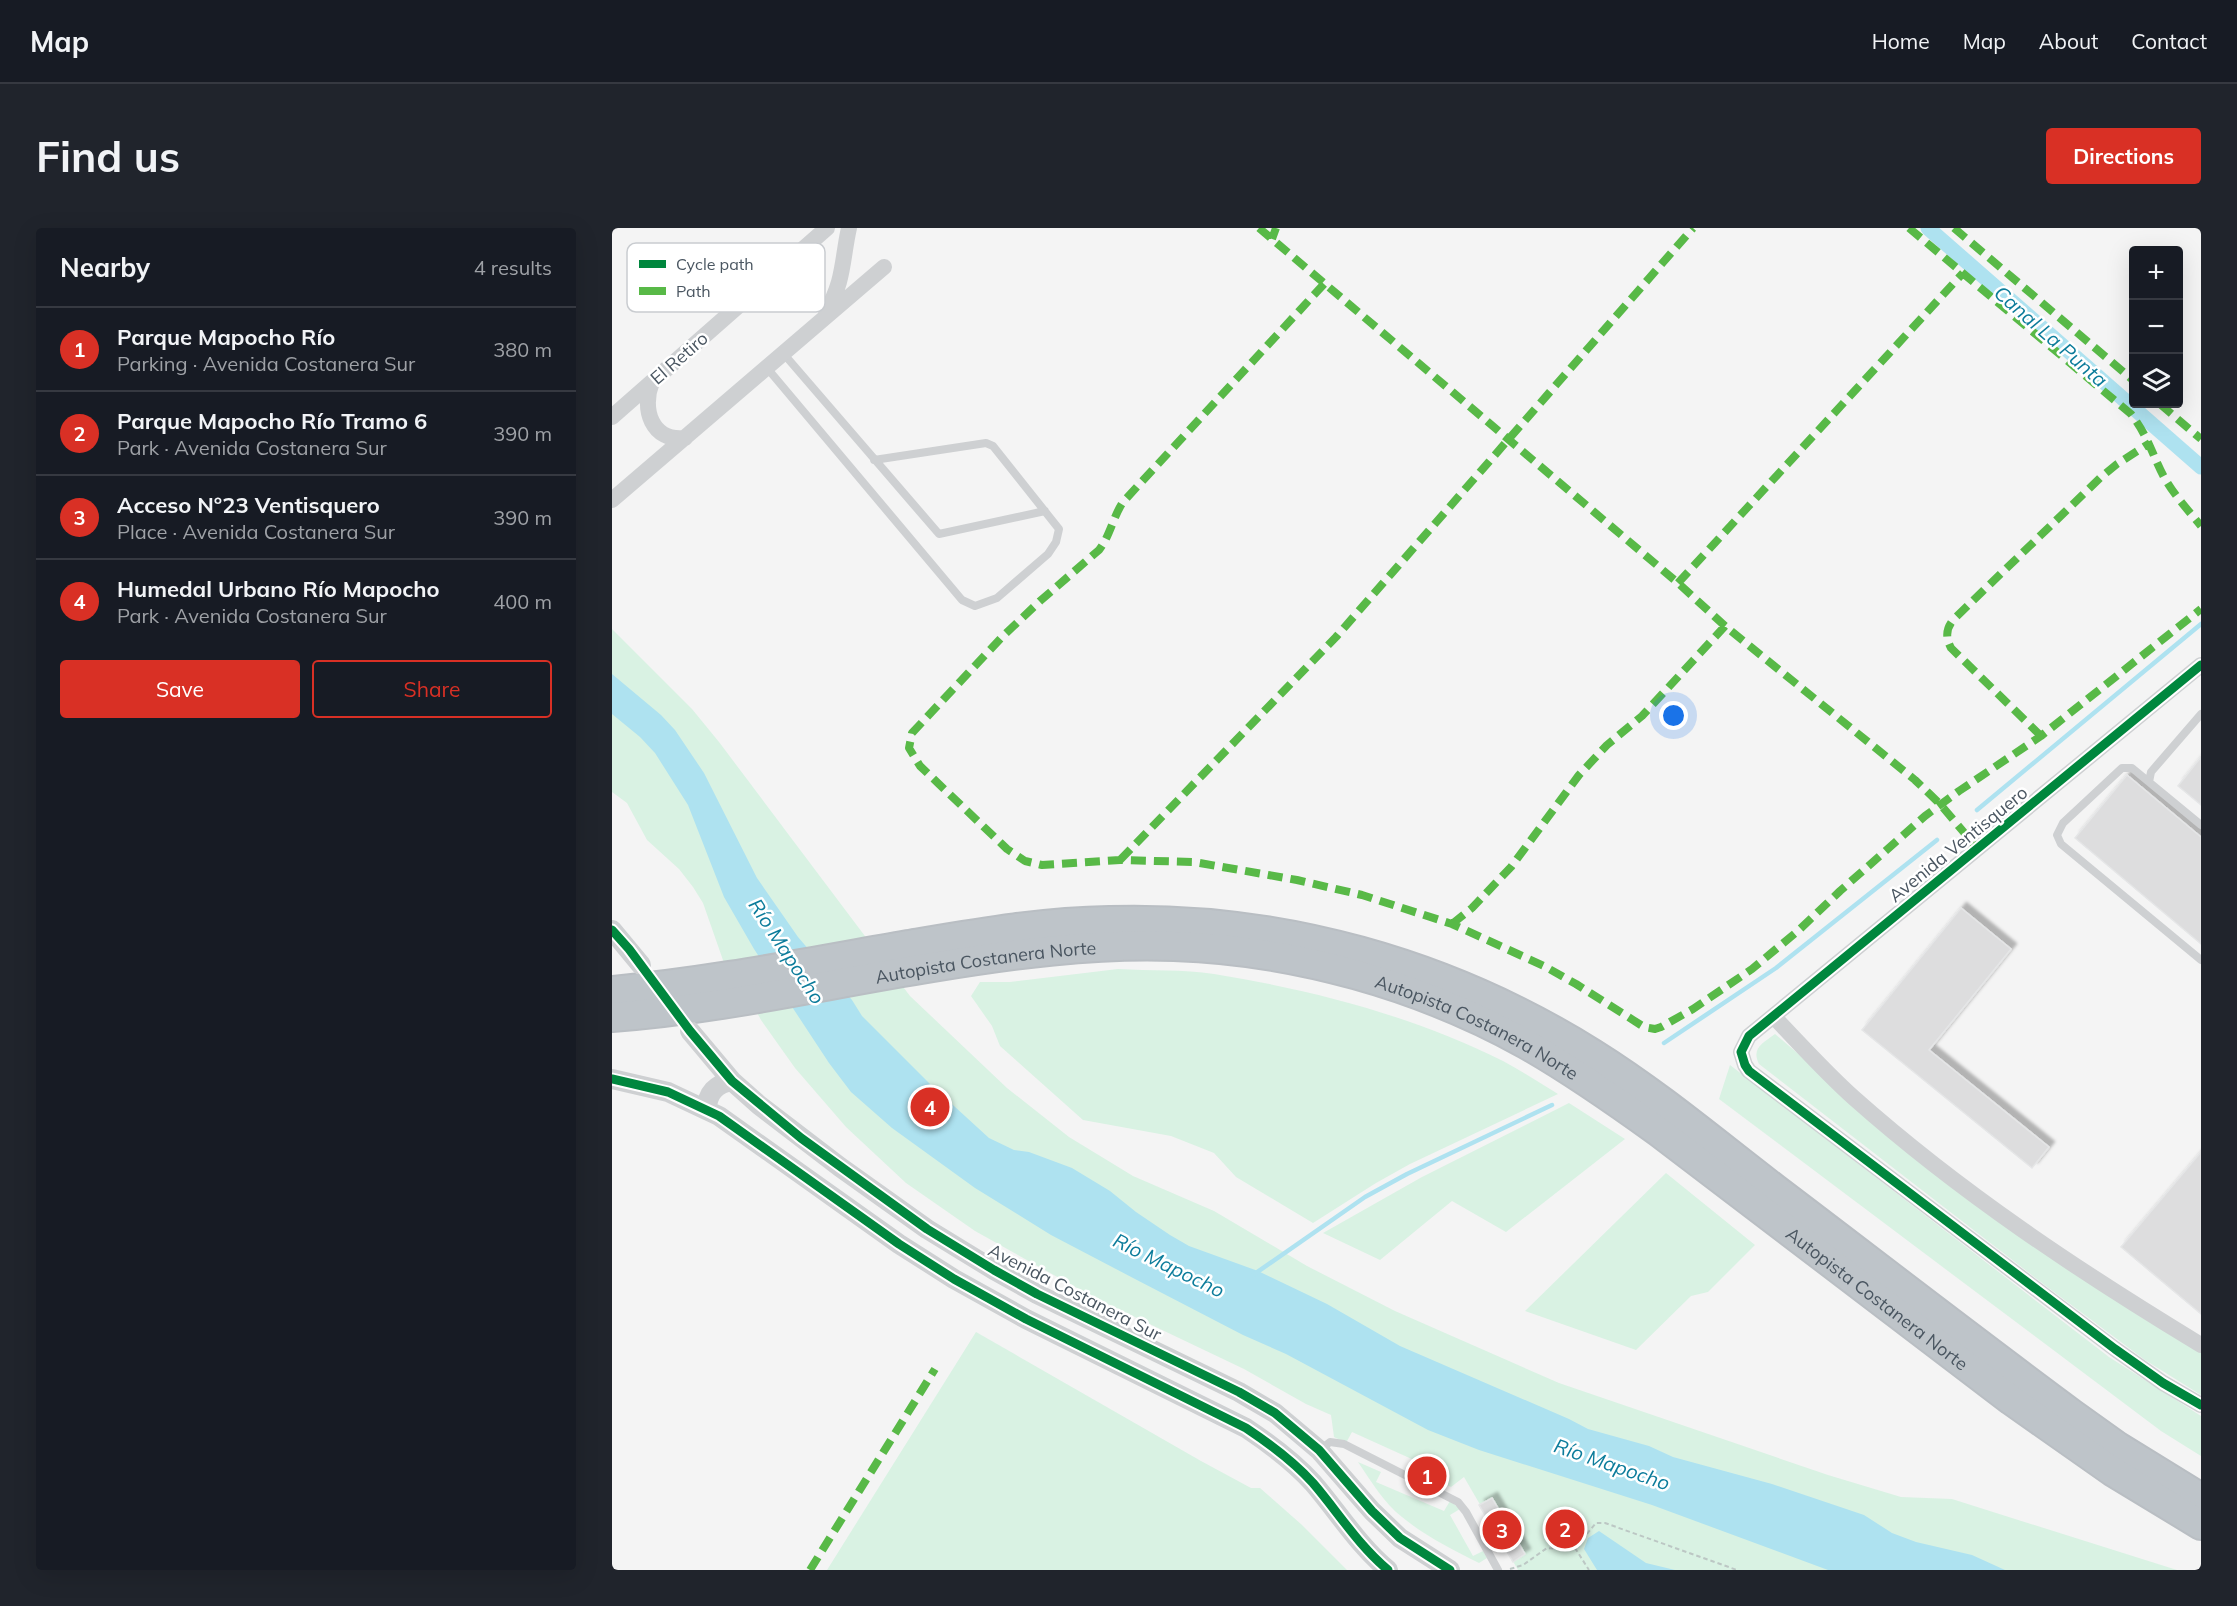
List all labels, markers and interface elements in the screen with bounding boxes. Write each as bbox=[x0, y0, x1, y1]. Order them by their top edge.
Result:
text: Map bbox=[30, 24, 89, 59]
text: Home bbox=[1872, 28, 1930, 54]
text: Map bbox=[1963, 28, 2006, 54]
text: About bbox=[2039, 28, 2098, 54]
text: Contact bbox=[2131, 28, 2207, 54]
button: Directions bbox=[2046, 128, 2201, 184]
text: Find us bbox=[36, 130, 180, 183]
legend bbox=[627, 243, 825, 312]
map controls bbox=[2129, 246, 2183, 408]
button: + bbox=[2129, 246, 2183, 300]
text: Nearby bbox=[60, 251, 150, 284]
text: Cycle path bbox=[676, 254, 754, 274]
text: 4 results bbox=[474, 255, 552, 280]
water label: Canal La Punta bbox=[1989, 280, 2113, 392]
text: Path bbox=[676, 281, 711, 301]
button: − bbox=[2129, 300, 2183, 354]
text: Parque Mapocho Río bbox=[117, 323, 335, 351]
street label: El Retiro bbox=[645, 327, 713, 389]
text: 1 bbox=[74, 337, 86, 362]
text: 380 m bbox=[493, 337, 552, 362]
text: Parking · Avenida Costanera Sur bbox=[117, 351, 415, 376]
button: layers bbox=[2129, 354, 2183, 408]
text: Parque Mapocho Río Tramo 6 bbox=[117, 407, 427, 435]
text: 2 bbox=[74, 421, 86, 446]
text: 390 m bbox=[493, 421, 552, 446]
text: Park · Avenida Costanera Sur bbox=[117, 435, 387, 460]
text: Acceso N°23 Ventisquero bbox=[117, 491, 380, 519]
text: 3 bbox=[74, 505, 86, 530]
text: 390 m bbox=[493, 505, 552, 530]
text: Place · Avenida Costanera Sur bbox=[117, 519, 395, 544]
text: Humedal Urbano Río Mapocho bbox=[117, 575, 440, 603]
text: 4 bbox=[74, 589, 86, 614]
text: 400 m bbox=[493, 589, 552, 614]
text: Park · Avenida Costanera Sur bbox=[117, 603, 387, 628]
button: Save bbox=[60, 660, 300, 718]
button: Share bbox=[312, 660, 552, 718]
your location bbox=[1659, 701, 1688, 730]
street label: Avenida Ventisquero bbox=[1884, 781, 2032, 907]
water label: Río Mapocho bbox=[744, 894, 830, 1008]
street label: Autopista Costanera Norte bbox=[873, 936, 1097, 988]
street label: Autopista Costanera Norte bbox=[1372, 969, 1583, 1085]
pin: 4 bbox=[910, 1084, 950, 1130]
street label: Autopista Costanera Norte bbox=[1782, 1222, 1973, 1375]
water label: Río Mapocho bbox=[1109, 1227, 1229, 1303]
street label: Avenida Costanera Sur bbox=[985, 1238, 1166, 1346]
water label: Río Mapocho bbox=[1551, 1433, 1673, 1495]
pin: 1 bbox=[1408, 1454, 1446, 1498]
pin: 2 bbox=[1546, 1506, 1584, 1552]
pin: 3 bbox=[1482, 1508, 1522, 1552]

